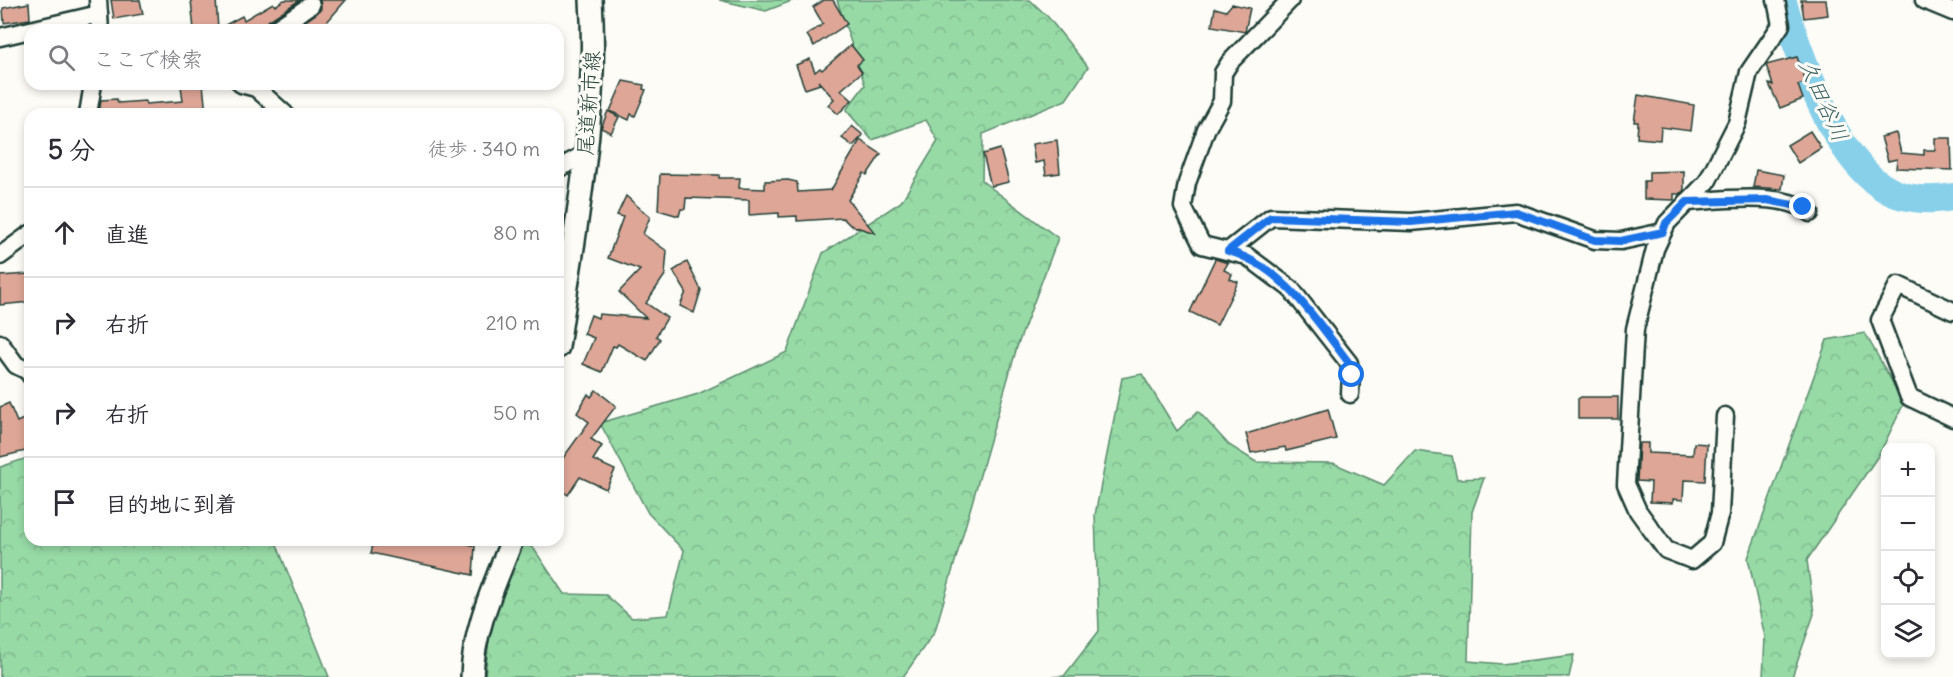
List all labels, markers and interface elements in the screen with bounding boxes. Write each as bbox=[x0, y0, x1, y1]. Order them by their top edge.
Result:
search box bbox=[24, 24, 564, 90]
icon: search bbox=[45, 41, 78, 74]
text: ここで検索 bbox=[93, 45, 203, 73]
street label: 尾道新市線 bbox=[571, 50, 606, 156]
water label: 久田谷川 bbox=[1793, 54, 1855, 146]
text: 5 分 bbox=[48, 133, 95, 166]
text: 徒歩 · 340 m bbox=[428, 136, 540, 161]
route end bbox=[1789, 193, 1815, 219]
icon: ahead bbox=[48, 216, 81, 249]
text: 直進 bbox=[105, 220, 149, 248]
text: 80 m bbox=[493, 220, 540, 245]
icon: right bbox=[48, 306, 81, 339]
text: 右折 bbox=[105, 310, 149, 338]
text: 210 m bbox=[486, 310, 540, 335]
route start bbox=[1338, 361, 1364, 387]
icon: right bbox=[48, 396, 81, 429]
text: 右折 bbox=[105, 400, 149, 428]
text: 50 m bbox=[493, 400, 540, 425]
map controls bbox=[1881, 443, 1935, 659]
button: + bbox=[1881, 443, 1935, 497]
icon: arrive bbox=[48, 486, 81, 519]
text: 目的地に到着 bbox=[105, 490, 237, 518]
button: − bbox=[1881, 497, 1935, 551]
button: locate bbox=[1881, 551, 1935, 605]
button: layers bbox=[1881, 605, 1935, 659]

